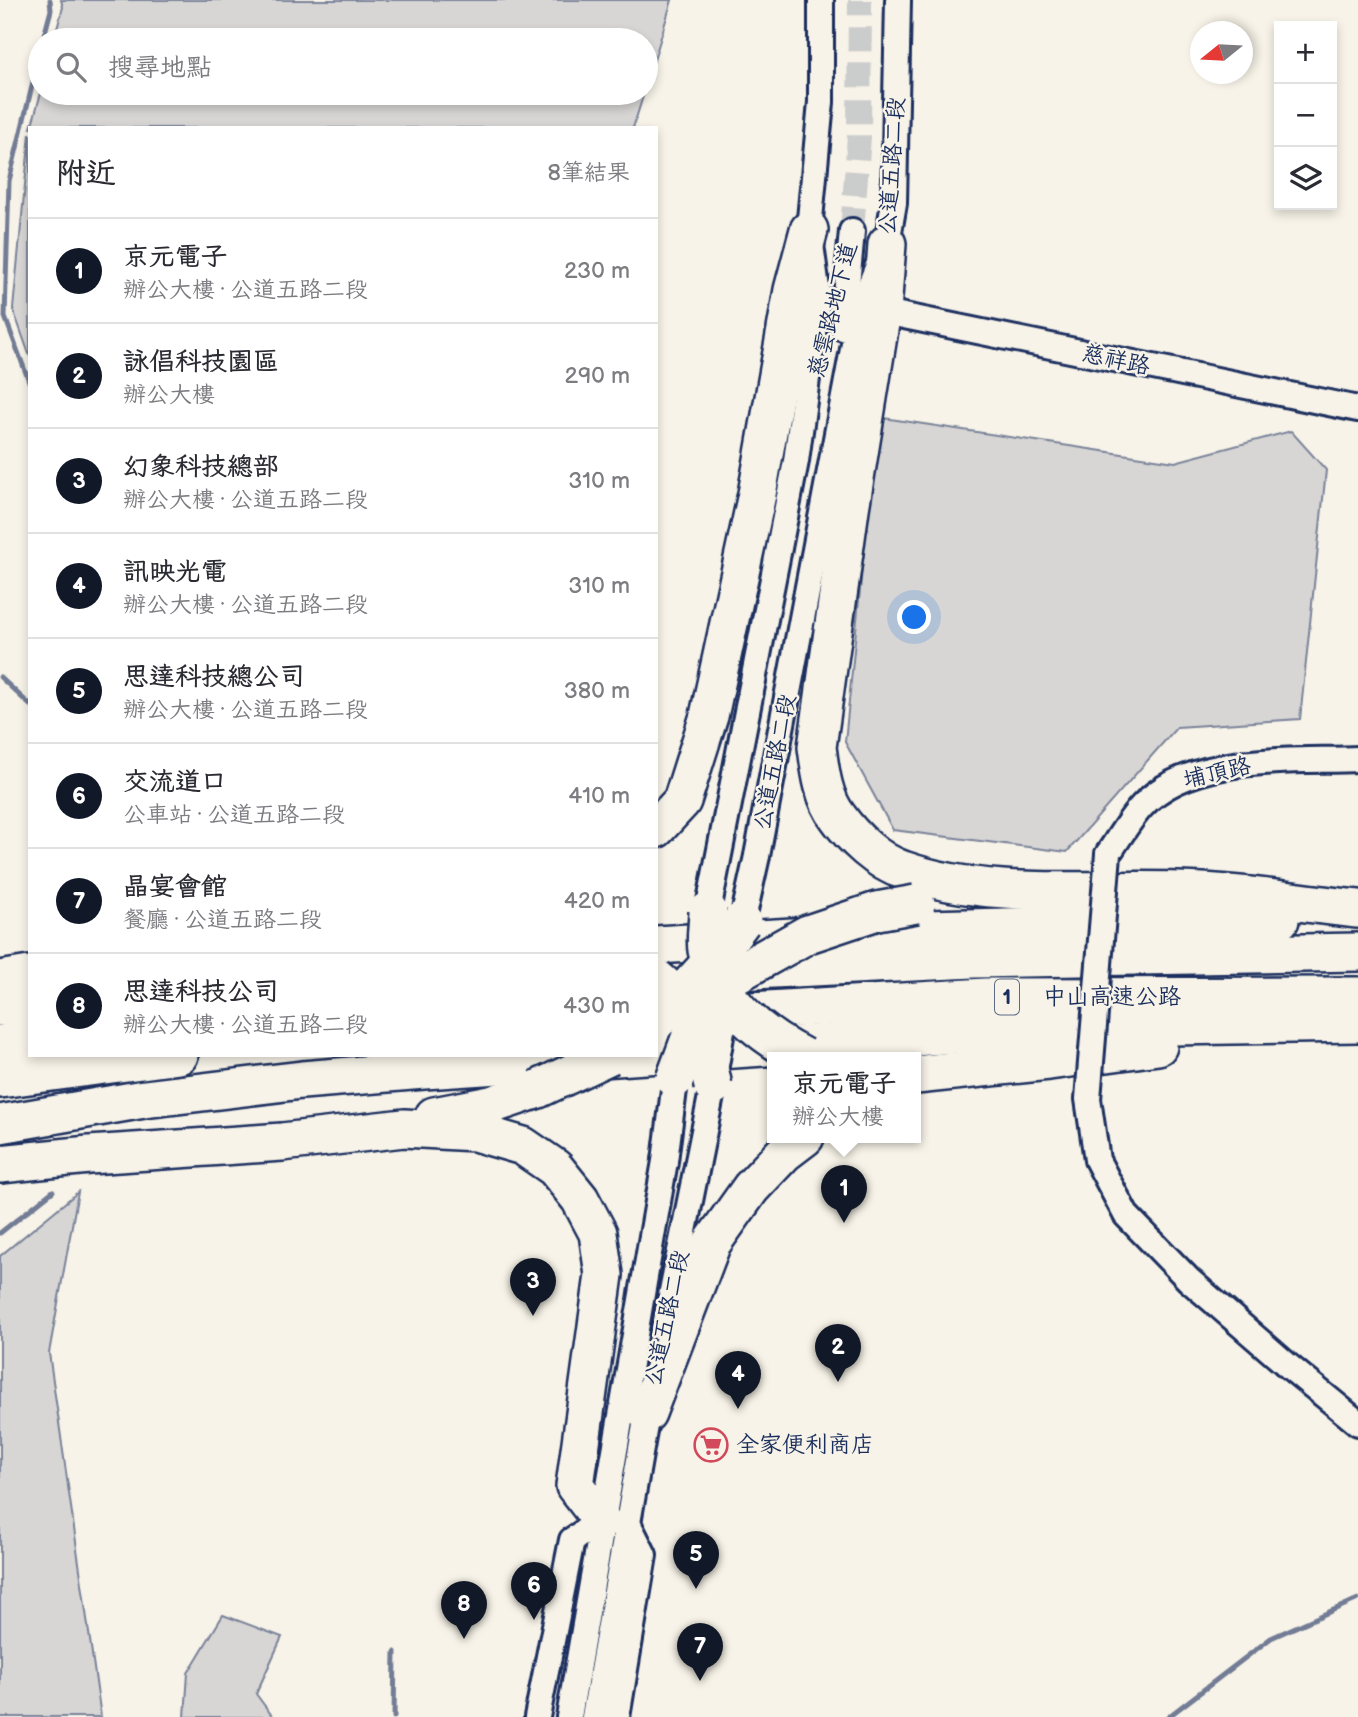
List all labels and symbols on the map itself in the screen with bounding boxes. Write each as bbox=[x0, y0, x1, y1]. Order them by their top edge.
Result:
north arrow bbox=[1190, 21, 1253, 84]
street label: 公道五路二段 bbox=[873, 96, 911, 236]
street label: 慈雲路地下道 bbox=[803, 240, 863, 380]
street label: 慈祥路 bbox=[1079, 339, 1153, 381]
your location bbox=[897, 600, 931, 634]
street label: 公道五路二段 bbox=[748, 692, 802, 832]
street label: 埔頂路 bbox=[1180, 752, 1254, 794]
road number: 1 bbox=[995, 979, 1019, 1014]
street label: 中山高速公路 bbox=[1043, 983, 1181, 1011]
pin: 1 bbox=[821, 1165, 867, 1223]
street label: 公道五路二段 bbox=[639, 1248, 695, 1388]
pin: 3 bbox=[510, 1258, 556, 1316]
pin: 2 bbox=[815, 1324, 861, 1382]
pin: 4 bbox=[715, 1351, 761, 1409]
supermarket icon: 全家便利商店 bbox=[692, 1426, 730, 1464]
place label: 全家便利商店 bbox=[736, 1431, 874, 1459]
pin: 5 bbox=[673, 1531, 719, 1589]
pin: 6 bbox=[511, 1562, 557, 1620]
pin: 8 bbox=[441, 1581, 487, 1639]
pin: 7 bbox=[677, 1623, 723, 1681]

